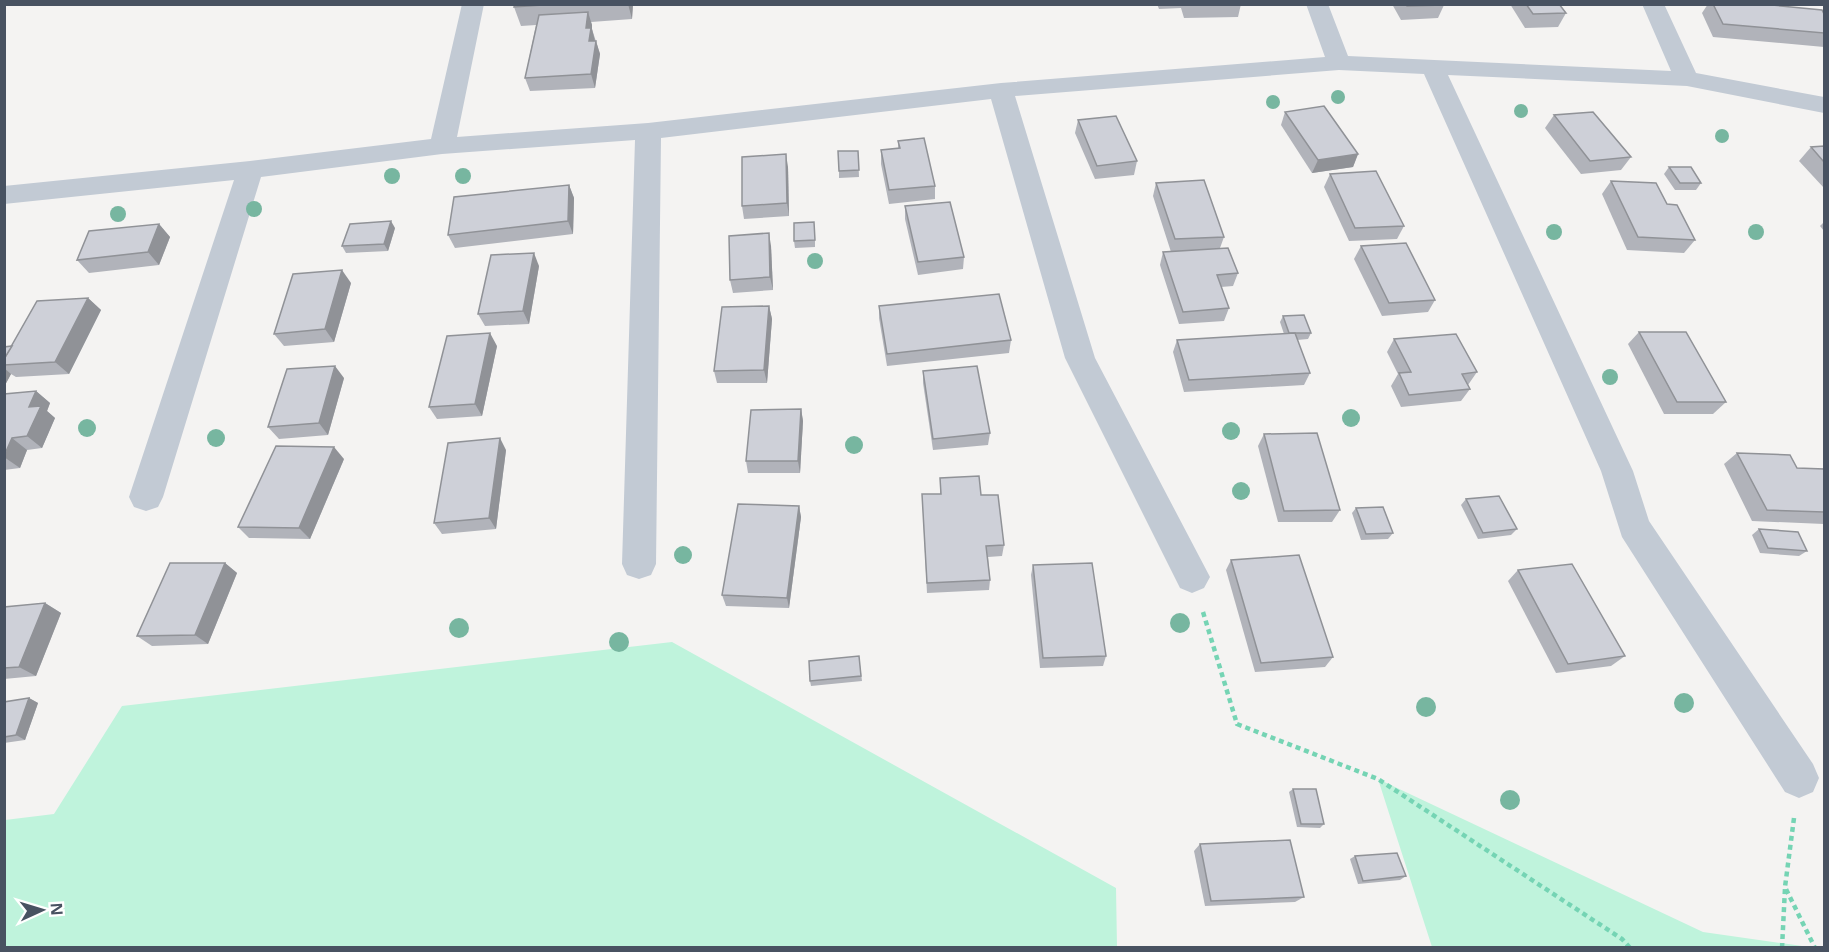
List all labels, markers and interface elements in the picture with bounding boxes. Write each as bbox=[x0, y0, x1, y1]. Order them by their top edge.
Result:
north arrow bbox=[12, 880, 72, 940]
text: N bbox=[46, 902, 68, 916]

